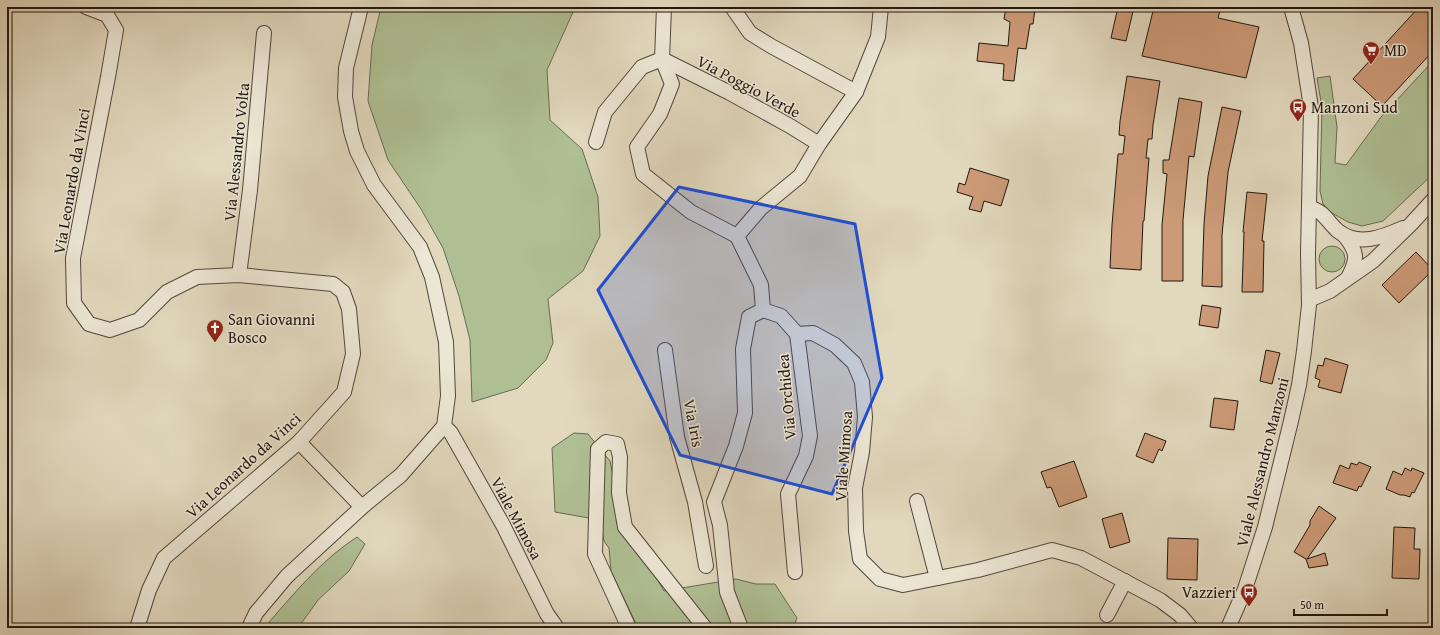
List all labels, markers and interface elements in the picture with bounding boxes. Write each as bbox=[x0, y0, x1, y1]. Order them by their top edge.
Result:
place label: MD bbox=[1384, 38, 1407, 62]
supermarket icon: MD bbox=[1361, 40, 1381, 65]
street label: Via Poggio Verde bbox=[693, 49, 805, 123]
street label: Via Alessandro Volta bbox=[217, 81, 255, 222]
place label: Manzoni Sud bbox=[1311, 95, 1398, 119]
bus stop icon: Manzoni Sud bbox=[1288, 97, 1308, 122]
street label: Via Leonardo da Vinci bbox=[46, 106, 96, 256]
place label: San Giovanni Bosco bbox=[228, 307, 316, 349]
church icon: San Giovanni Bosco bbox=[205, 318, 225, 343]
street label: Via Orchidea bbox=[770, 353, 802, 441]
street label: Viale Alessandro Manzoni bbox=[1229, 374, 1295, 549]
street label: Via Iris bbox=[678, 397, 710, 449]
street label: Via Leonardo da Vinci bbox=[180, 406, 306, 523]
street label: Viale Mimosa bbox=[828, 409, 858, 502]
street label: Viale Mimosa bbox=[485, 472, 549, 564]
place label: Vazzieri bbox=[1182, 580, 1237, 604]
bus stop icon: Vazzieri bbox=[1239, 582, 1259, 607]
scale bar bbox=[1294, 591, 1387, 617]
text: 50 m bbox=[1300, 596, 1324, 613]

